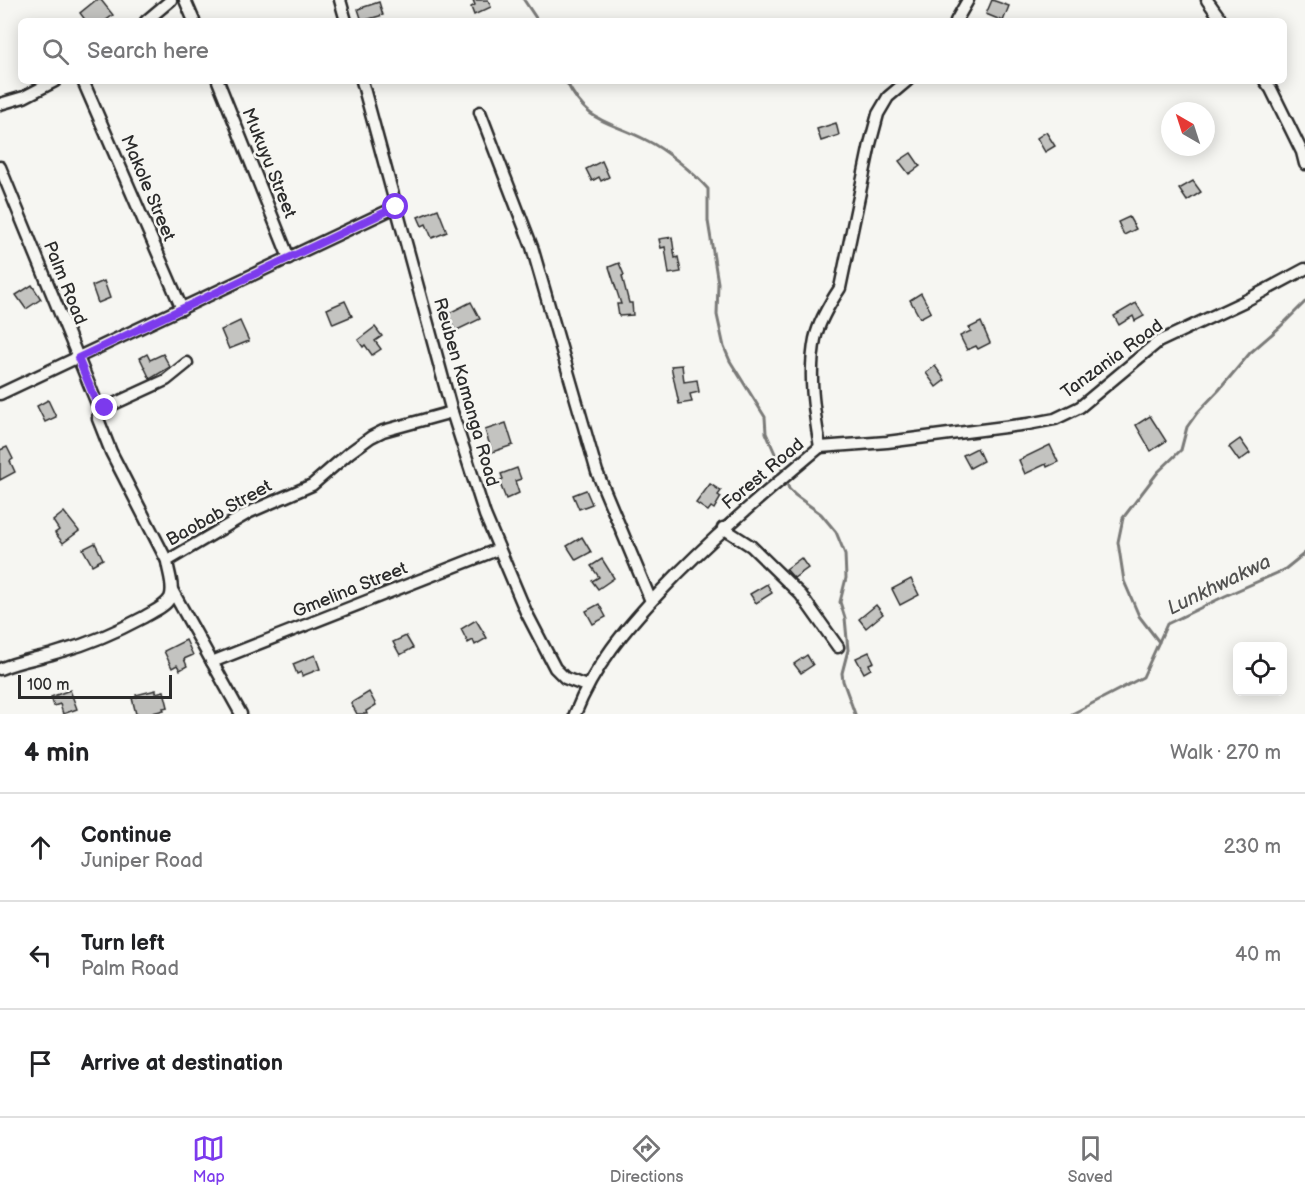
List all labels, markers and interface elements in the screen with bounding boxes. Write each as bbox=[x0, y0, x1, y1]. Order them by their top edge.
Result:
search box bbox=[18, 18, 1287, 84]
icon: search bbox=[39, 35, 72, 68]
text: Search here bbox=[87, 38, 209, 65]
north arrow bbox=[1161, 102, 1215, 156]
street label: Mukuyu Street bbox=[237, 105, 301, 221]
street label: Makole Street bbox=[116, 132, 180, 245]
route start bbox=[382, 193, 408, 219]
street label: Palm Road bbox=[39, 238, 91, 328]
street label: Reuben Kamanga Road bbox=[429, 295, 503, 489]
street label: Tanzania Road bbox=[1057, 315, 1167, 403]
route end bbox=[91, 394, 117, 420]
street label: Forest Road bbox=[718, 434, 808, 514]
street label: Baobab Street bbox=[163, 475, 276, 551]
water label: Lunkhwakwa bbox=[1163, 550, 1275, 620]
street label: Gmelina Street bbox=[290, 557, 411, 623]
map controls bbox=[1233, 642, 1287, 696]
button: locate bbox=[1233, 642, 1287, 696]
scale bar bbox=[18, 672, 172, 700]
text: 100 m bbox=[27, 676, 70, 695]
text: 4 min bbox=[24, 738, 89, 769]
text: Walk · 270 m bbox=[1170, 741, 1281, 765]
text: Continue bbox=[81, 822, 171, 849]
icon: ahead bbox=[24, 831, 57, 864]
text: 230 m bbox=[1224, 835, 1281, 859]
text: Juniper Road bbox=[81, 849, 203, 873]
text: Turn left bbox=[81, 930, 165, 957]
icon: left bbox=[24, 939, 57, 972]
text: 40 m bbox=[1235, 943, 1281, 967]
text: Palm Road bbox=[81, 957, 179, 981]
icon: arrive bbox=[24, 1047, 57, 1080]
text: Arrive at destination bbox=[81, 1050, 283, 1077]
tab: Map bbox=[192, 1132, 225, 1187]
tab: Directions bbox=[610, 1132, 683, 1187]
tab: Saved bbox=[1068, 1132, 1113, 1187]

